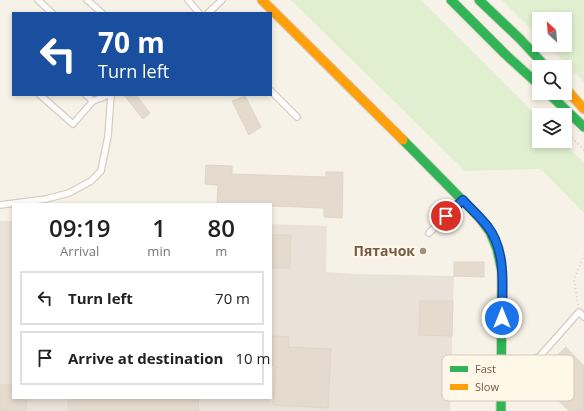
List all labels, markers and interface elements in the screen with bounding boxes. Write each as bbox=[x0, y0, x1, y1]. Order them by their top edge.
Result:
north arrow bbox=[532, 12, 572, 52]
map controls bbox=[532, 12, 572, 148]
text: 70 m bbox=[98, 23, 165, 61]
icon: left bbox=[32, 28, 84, 80]
text: Turn left bbox=[98, 59, 169, 83]
button: search bbox=[532, 60, 572, 100]
button: layers bbox=[532, 108, 572, 148]
pin bbox=[429, 199, 463, 233]
icon: arrive bbox=[435, 205, 457, 227]
text: 09:19 bbox=[49, 211, 110, 244]
text: 1 bbox=[152, 211, 166, 244]
text: 80 bbox=[208, 211, 235, 244]
place label: Пятачок bbox=[354, 241, 415, 260]
text: Arrival bbox=[60, 242, 99, 260]
text: min bbox=[147, 242, 171, 260]
text: m bbox=[215, 242, 227, 260]
marker: Пятачок bbox=[418, 246, 428, 256]
icon: left bbox=[34, 287, 56, 309]
text: Turn left bbox=[68, 288, 133, 308]
text: 70 m bbox=[215, 288, 250, 308]
position arrow bbox=[481, 297, 523, 339]
icon: arrive bbox=[34, 347, 56, 369]
text: Arrive at destination bbox=[68, 348, 223, 368]
text: 10 m bbox=[235, 348, 270, 368]
legend bbox=[442, 355, 574, 401]
text: Fast bbox=[475, 361, 496, 376]
text: Slow bbox=[475, 379, 499, 394]

